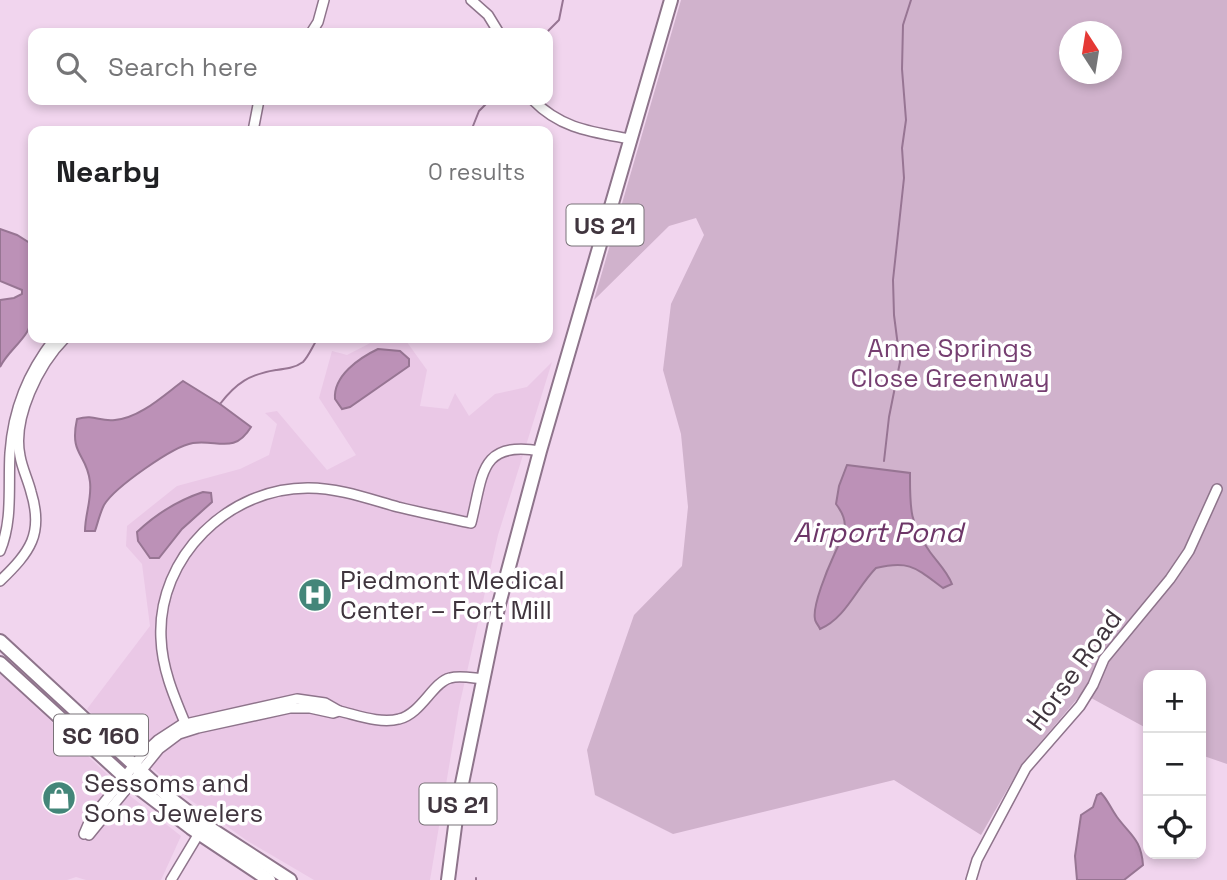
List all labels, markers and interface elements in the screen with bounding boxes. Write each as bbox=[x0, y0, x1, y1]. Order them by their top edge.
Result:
north arrow bbox=[1059, 21, 1122, 84]
search box bbox=[28, 28, 553, 105]
icon: search bbox=[52, 48, 90, 86]
text: Search here bbox=[108, 50, 258, 84]
text: Nearby bbox=[56, 152, 160, 191]
text: 0 results bbox=[428, 157, 525, 187]
road number: US 21 bbox=[566, 205, 644, 246]
park label: Anne Springs Close Greenway bbox=[850, 331, 1050, 395]
water label: Airport Pond bbox=[793, 514, 966, 550]
place label: Piedmont Medical Center – Fort Mill bbox=[340, 563, 565, 627]
hospital icon: Piedmont Medical Center – Fort Mill bbox=[296, 576, 334, 614]
street label: Horse Road bbox=[1018, 602, 1130, 738]
map controls bbox=[1143, 670, 1206, 859]
button: + bbox=[1143, 670, 1206, 733]
road number: SC 160 bbox=[54, 714, 148, 756]
button: − bbox=[1143, 733, 1206, 796]
place label: Sessoms and Sons Jewelers bbox=[84, 766, 263, 830]
shop icon: Sessoms and Sons Jewelers bbox=[40, 779, 78, 817]
road number: US 21 bbox=[420, 784, 496, 824]
button: locate bbox=[1143, 796, 1206, 859]

